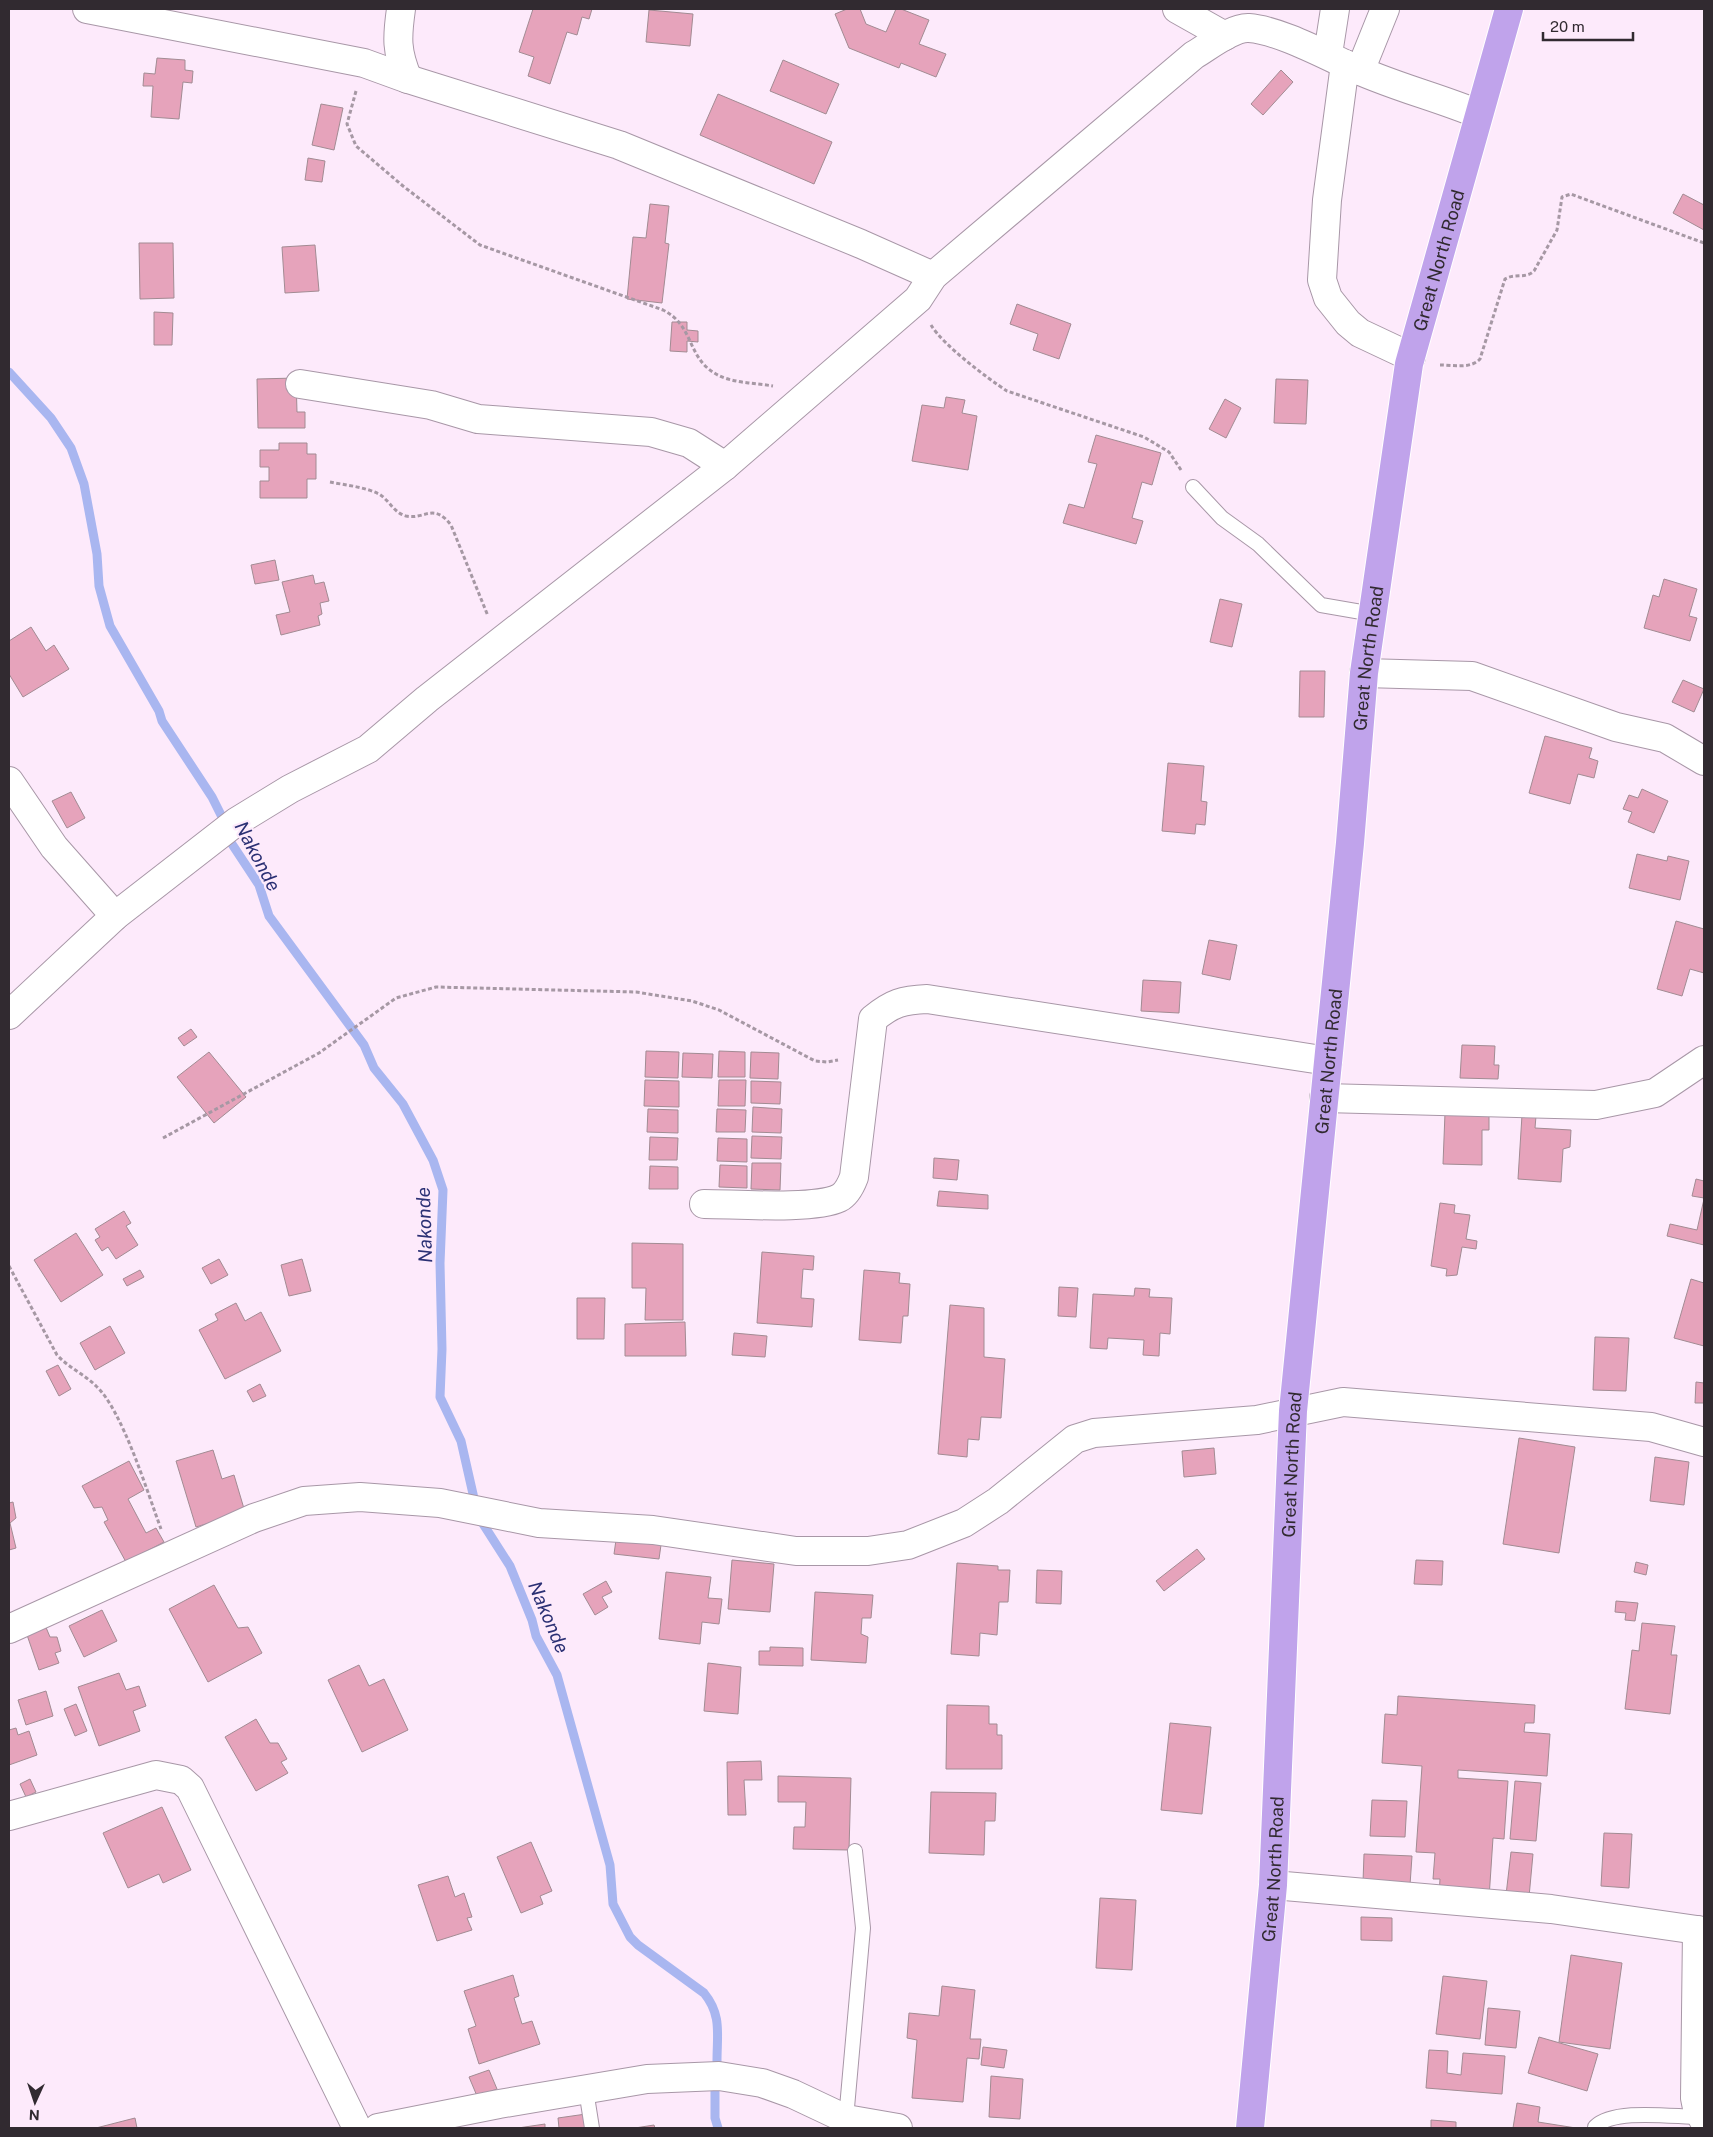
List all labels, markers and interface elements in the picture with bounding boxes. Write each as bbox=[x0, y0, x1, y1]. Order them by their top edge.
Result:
scale bar bbox=[1543, 10, 1633, 42]
text: 20 m bbox=[1550, 18, 1585, 35]
street label: Great North Road bbox=[1408, 187, 1468, 333]
street label: Great North Road bbox=[1349, 584, 1387, 732]
water label: Nakonde bbox=[230, 817, 286, 895]
street label: Great North Road bbox=[1310, 988, 1346, 1135]
water label: Nakonde bbox=[412, 1187, 436, 1263]
street label: Great North Road bbox=[1277, 1391, 1305, 1538]
water label: Nakonde bbox=[524, 1578, 574, 1656]
street label: Great North Road bbox=[1257, 1796, 1287, 1943]
north arrow bbox=[10, 2077, 60, 2127]
text: N bbox=[28, 2107, 40, 2123]

